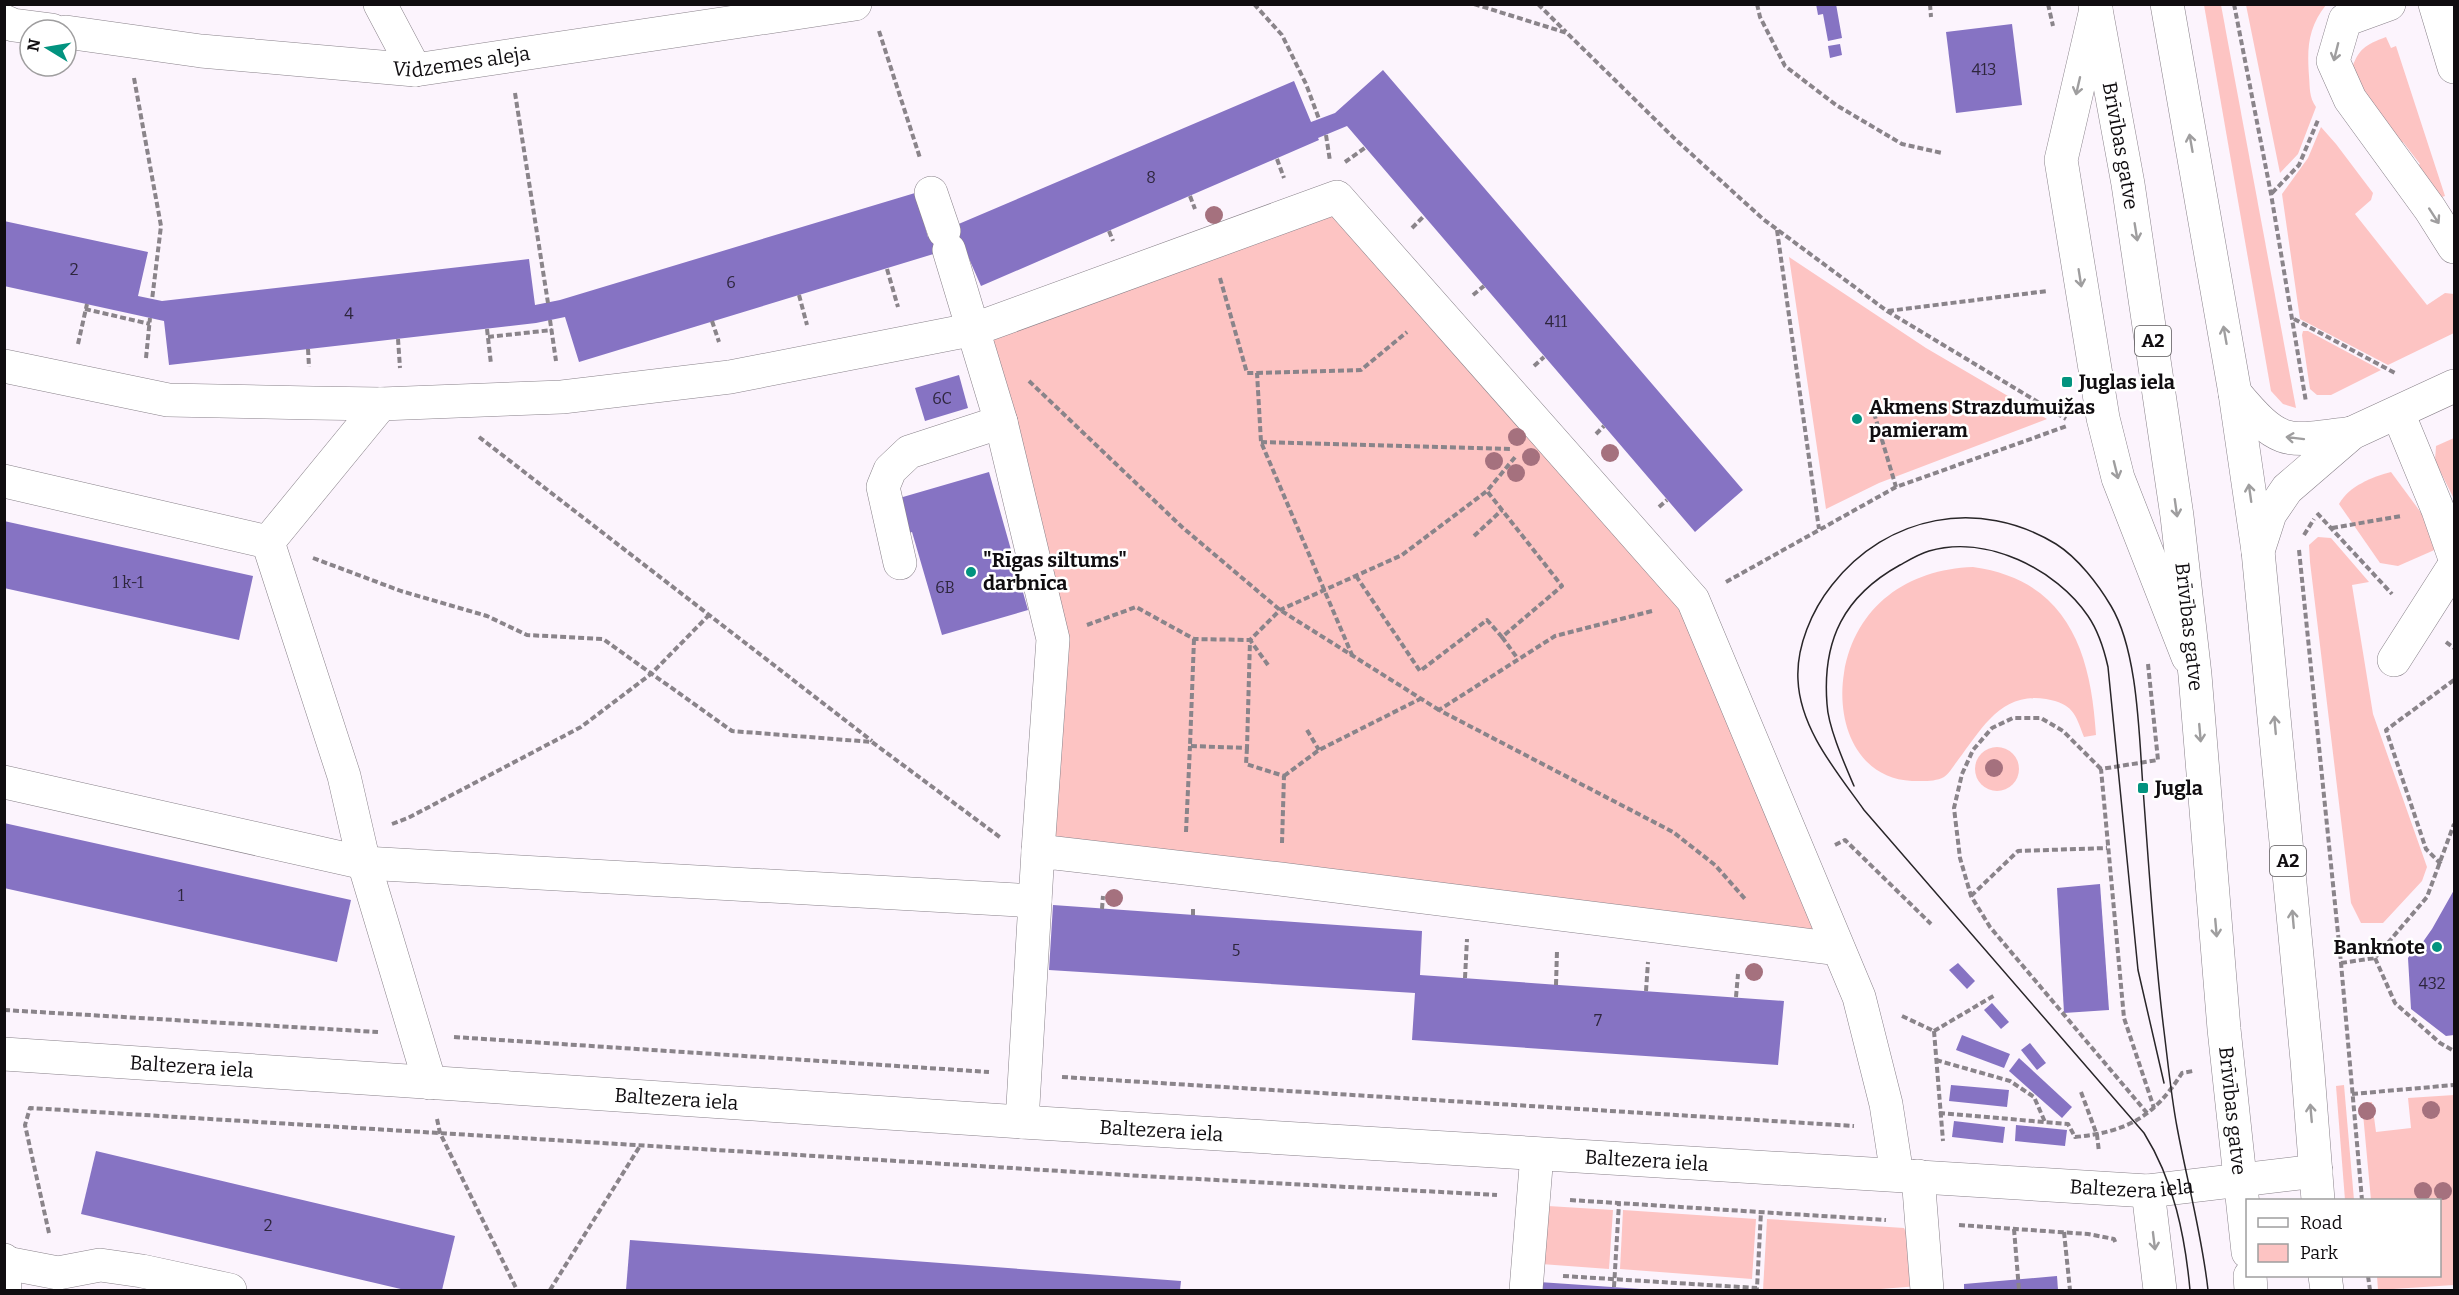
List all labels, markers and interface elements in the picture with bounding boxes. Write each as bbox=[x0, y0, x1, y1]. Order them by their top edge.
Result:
north arrow bbox=[18, 18, 78, 78]
text: N bbox=[23, 37, 44, 53]
street label: Vidzemes aleja bbox=[392, 41, 532, 82]
one-way arrow bbox=[2330, 42, 2342, 61]
house number: 413 bbox=[1972, 60, 1996, 79]
one-way arrow bbox=[2072, 77, 2084, 96]
street label: Brīvības gatve bbox=[2098, 80, 2144, 211]
one-way arrow bbox=[2185, 134, 2196, 153]
house number: 8 bbox=[1146, 168, 1156, 187]
one-way arrow bbox=[2428, 207, 2441, 224]
one-way arrow bbox=[2130, 221, 2141, 241]
house number: 2 bbox=[70, 260, 78, 279]
one-way arrow bbox=[2075, 268, 2086, 287]
house number: 6 bbox=[726, 273, 736, 292]
house number: 4 bbox=[344, 304, 354, 323]
house number: 411 bbox=[1545, 312, 1568, 331]
road number: A2 bbox=[2135, 326, 2171, 356]
one-way arrow bbox=[2219, 326, 2230, 345]
place label: Juglas iela bbox=[2078, 370, 2175, 394]
marker: Juglas iela bbox=[2060, 375, 2074, 389]
house number: 6C bbox=[932, 389, 952, 408]
place label: Akmens Strazdumuižas pamieram bbox=[1869, 395, 2095, 442]
marker: Akmens Strazdumuižas pamieram bbox=[1850, 412, 1864, 426]
one-way arrow bbox=[2285, 432, 2305, 443]
one-way arrow bbox=[2110, 460, 2122, 479]
one-way arrow bbox=[2244, 483, 2255, 503]
one-way arrow bbox=[2171, 497, 2182, 517]
place label: "Rīgas siltums" darbnīca bbox=[983, 548, 1127, 595]
street label: Brīvības gatve bbox=[2170, 561, 2208, 692]
marker: "Rīgas siltums" darbnīca bbox=[964, 565, 978, 579]
house number: 1 k-1 bbox=[112, 573, 144, 592]
house number: 6B bbox=[935, 578, 955, 597]
one-way arrow bbox=[2269, 715, 2280, 735]
one-way arrow bbox=[2195, 723, 2206, 743]
place label: Jugla bbox=[2154, 776, 2203, 800]
marker: Jugla bbox=[2136, 781, 2150, 795]
road number: A2 bbox=[2270, 846, 2306, 876]
house number: 1 bbox=[178, 886, 185, 905]
one-way arrow bbox=[2287, 909, 2298, 929]
one-way arrow bbox=[2211, 917, 2222, 937]
place label: Banknote bbox=[2334, 935, 2425, 959]
marker: Banknote bbox=[2430, 940, 2444, 954]
house number: 5 bbox=[1232, 941, 1240, 960]
house number: 432 bbox=[2418, 974, 2446, 993]
house number: 7 bbox=[1594, 1011, 1602, 1030]
street label: Brīvības gatve bbox=[2214, 1045, 2252, 1176]
street label: Baltezera iela bbox=[129, 1050, 254, 1083]
street label: Baltezera iela bbox=[614, 1083, 739, 1115]
one-way arrow bbox=[2305, 1103, 2316, 1123]
street label: Baltezera iela bbox=[1099, 1115, 1224, 1146]
street label: Baltezera iela bbox=[1584, 1144, 1709, 1176]
street label: Baltezera iela bbox=[2069, 1174, 2195, 1203]
legend bbox=[2246, 1199, 2441, 1277]
text: Road bbox=[2300, 1212, 2343, 1234]
house number: 2 bbox=[264, 1216, 272, 1235]
one-way arrow bbox=[2148, 1230, 2159, 1250]
text: Park bbox=[2300, 1242, 2339, 1264]

